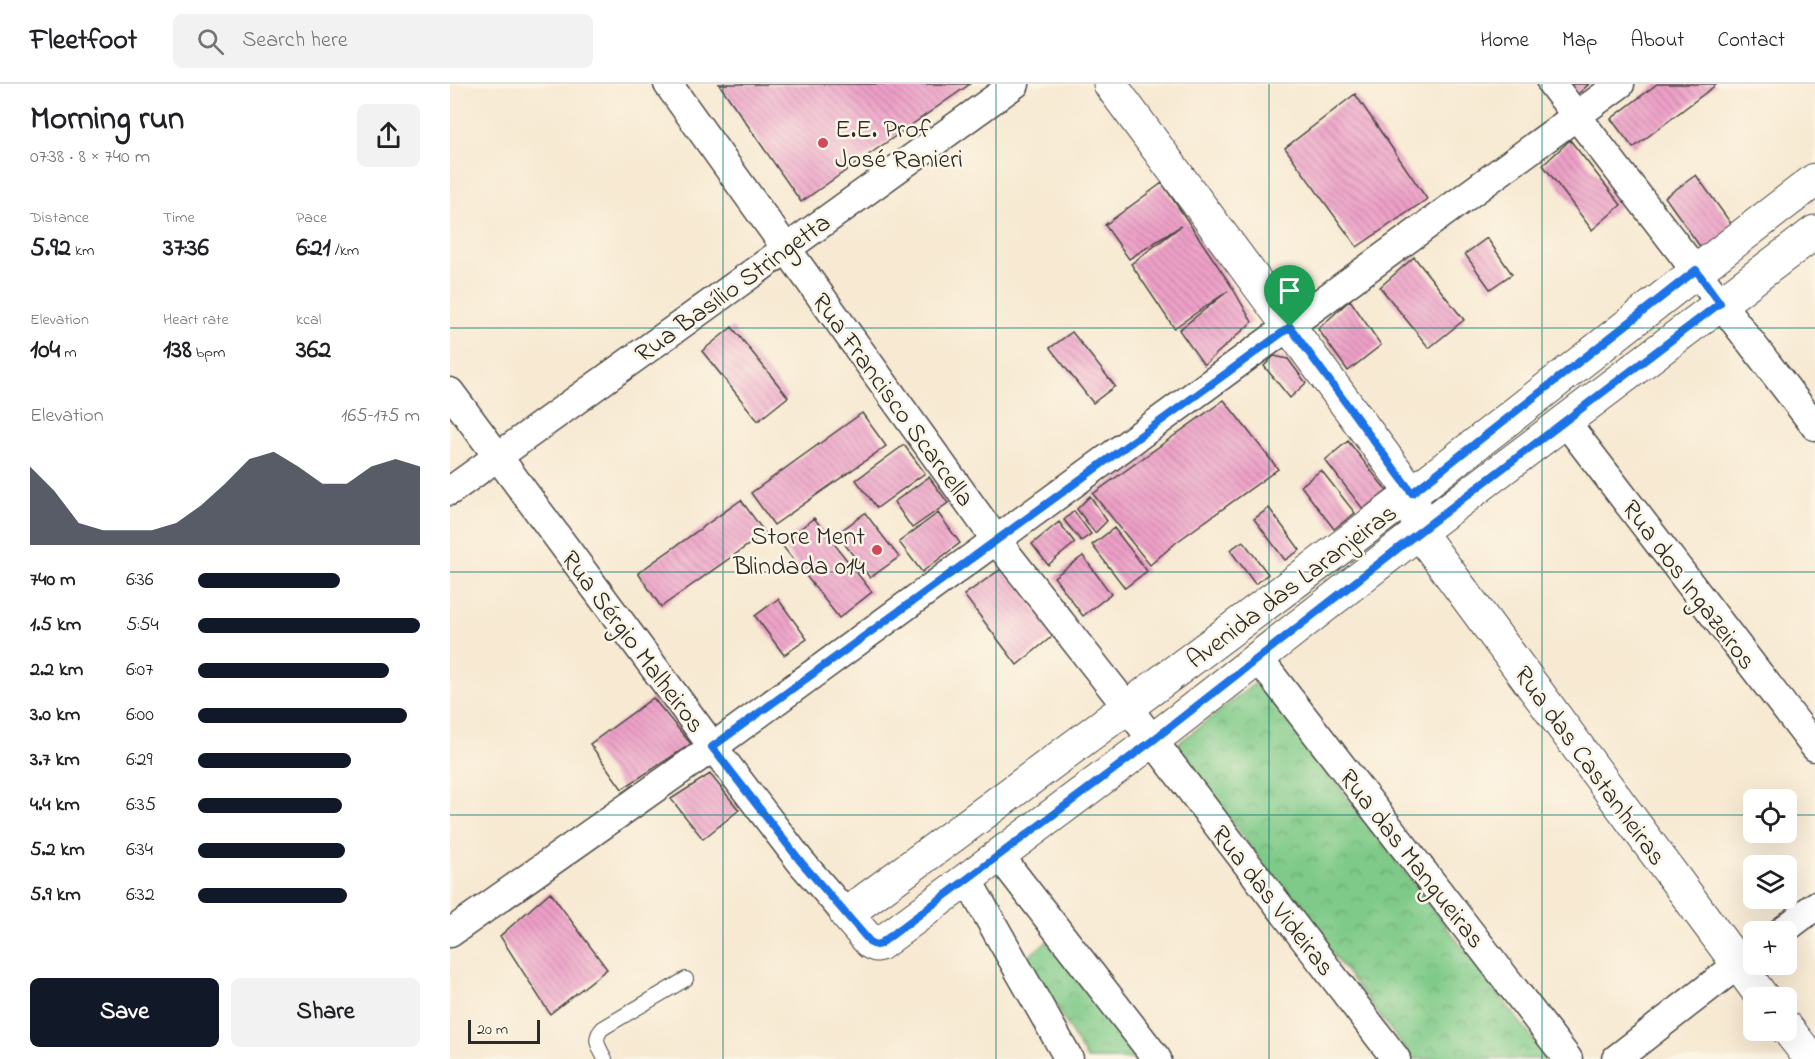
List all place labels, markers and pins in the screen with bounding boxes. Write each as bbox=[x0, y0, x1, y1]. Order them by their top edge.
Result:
place label: E.E. Prof José Ranieri bbox=[835, 112, 963, 180]
marker: E.E. Prof José Ranieri bbox=[816, 136, 830, 150]
pin bbox=[1264, 265, 1315, 327]
place label: Store Ment Blindada 014 bbox=[732, 519, 865, 587]
marker: Store Ment Blindada 014 bbox=[870, 543, 884, 557]

